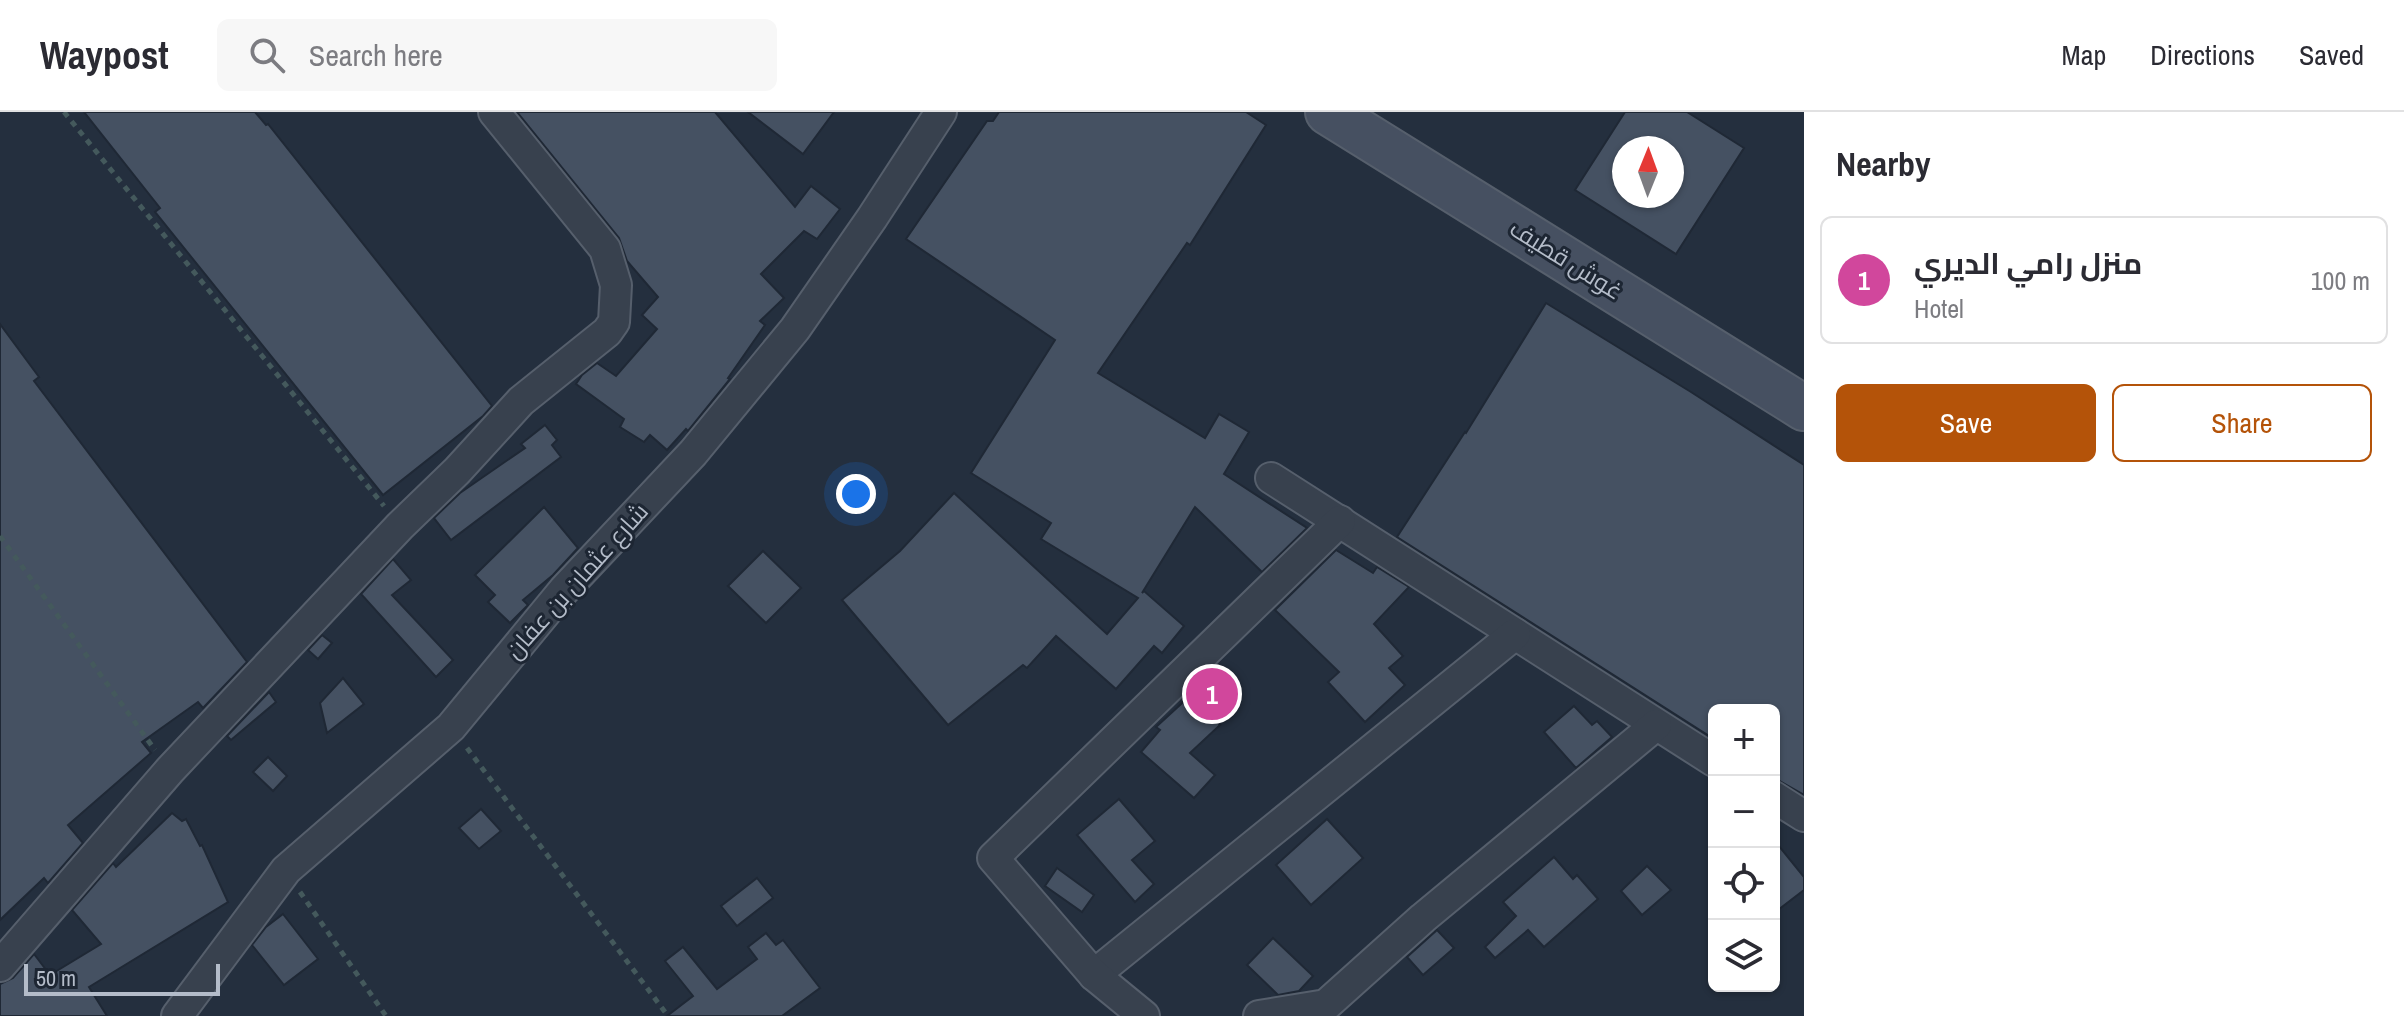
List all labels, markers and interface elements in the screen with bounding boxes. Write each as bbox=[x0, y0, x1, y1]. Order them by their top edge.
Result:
search box bbox=[217, 19, 777, 91]
text: Waypost bbox=[40, 30, 169, 81]
icon: search bbox=[245, 33, 289, 77]
text: Search here bbox=[309, 35, 443, 75]
text: Map bbox=[2062, 36, 2106, 74]
text: Directions bbox=[2150, 36, 2255, 74]
text: Saved bbox=[2299, 36, 2364, 74]
north arrow bbox=[1612, 136, 1684, 208]
text: Nearby bbox=[1836, 141, 1931, 187]
street label: غوش قطيف bbox=[1504, 212, 1629, 307]
text: منزل رامي الديري bbox=[1914, 243, 2142, 283]
text: 1 bbox=[1858, 263, 1870, 298]
text: 100 m bbox=[2311, 263, 2370, 298]
text: Hotel bbox=[1914, 291, 1964, 326]
button: Save bbox=[1836, 384, 2096, 462]
button: Share bbox=[2112, 384, 2372, 462]
your location bbox=[836, 474, 876, 514]
street label: شارع عثمان بن عفان bbox=[498, 496, 656, 666]
pin: 1 bbox=[1186, 664, 1238, 724]
map controls bbox=[1708, 704, 1780, 992]
button: + bbox=[1708, 704, 1780, 776]
button: − bbox=[1708, 776, 1780, 848]
button: locate bbox=[1708, 848, 1780, 920]
button: layers bbox=[1708, 920, 1780, 992]
scale bar bbox=[24, 960, 220, 996]
text: 50 m bbox=[36, 963, 76, 993]

